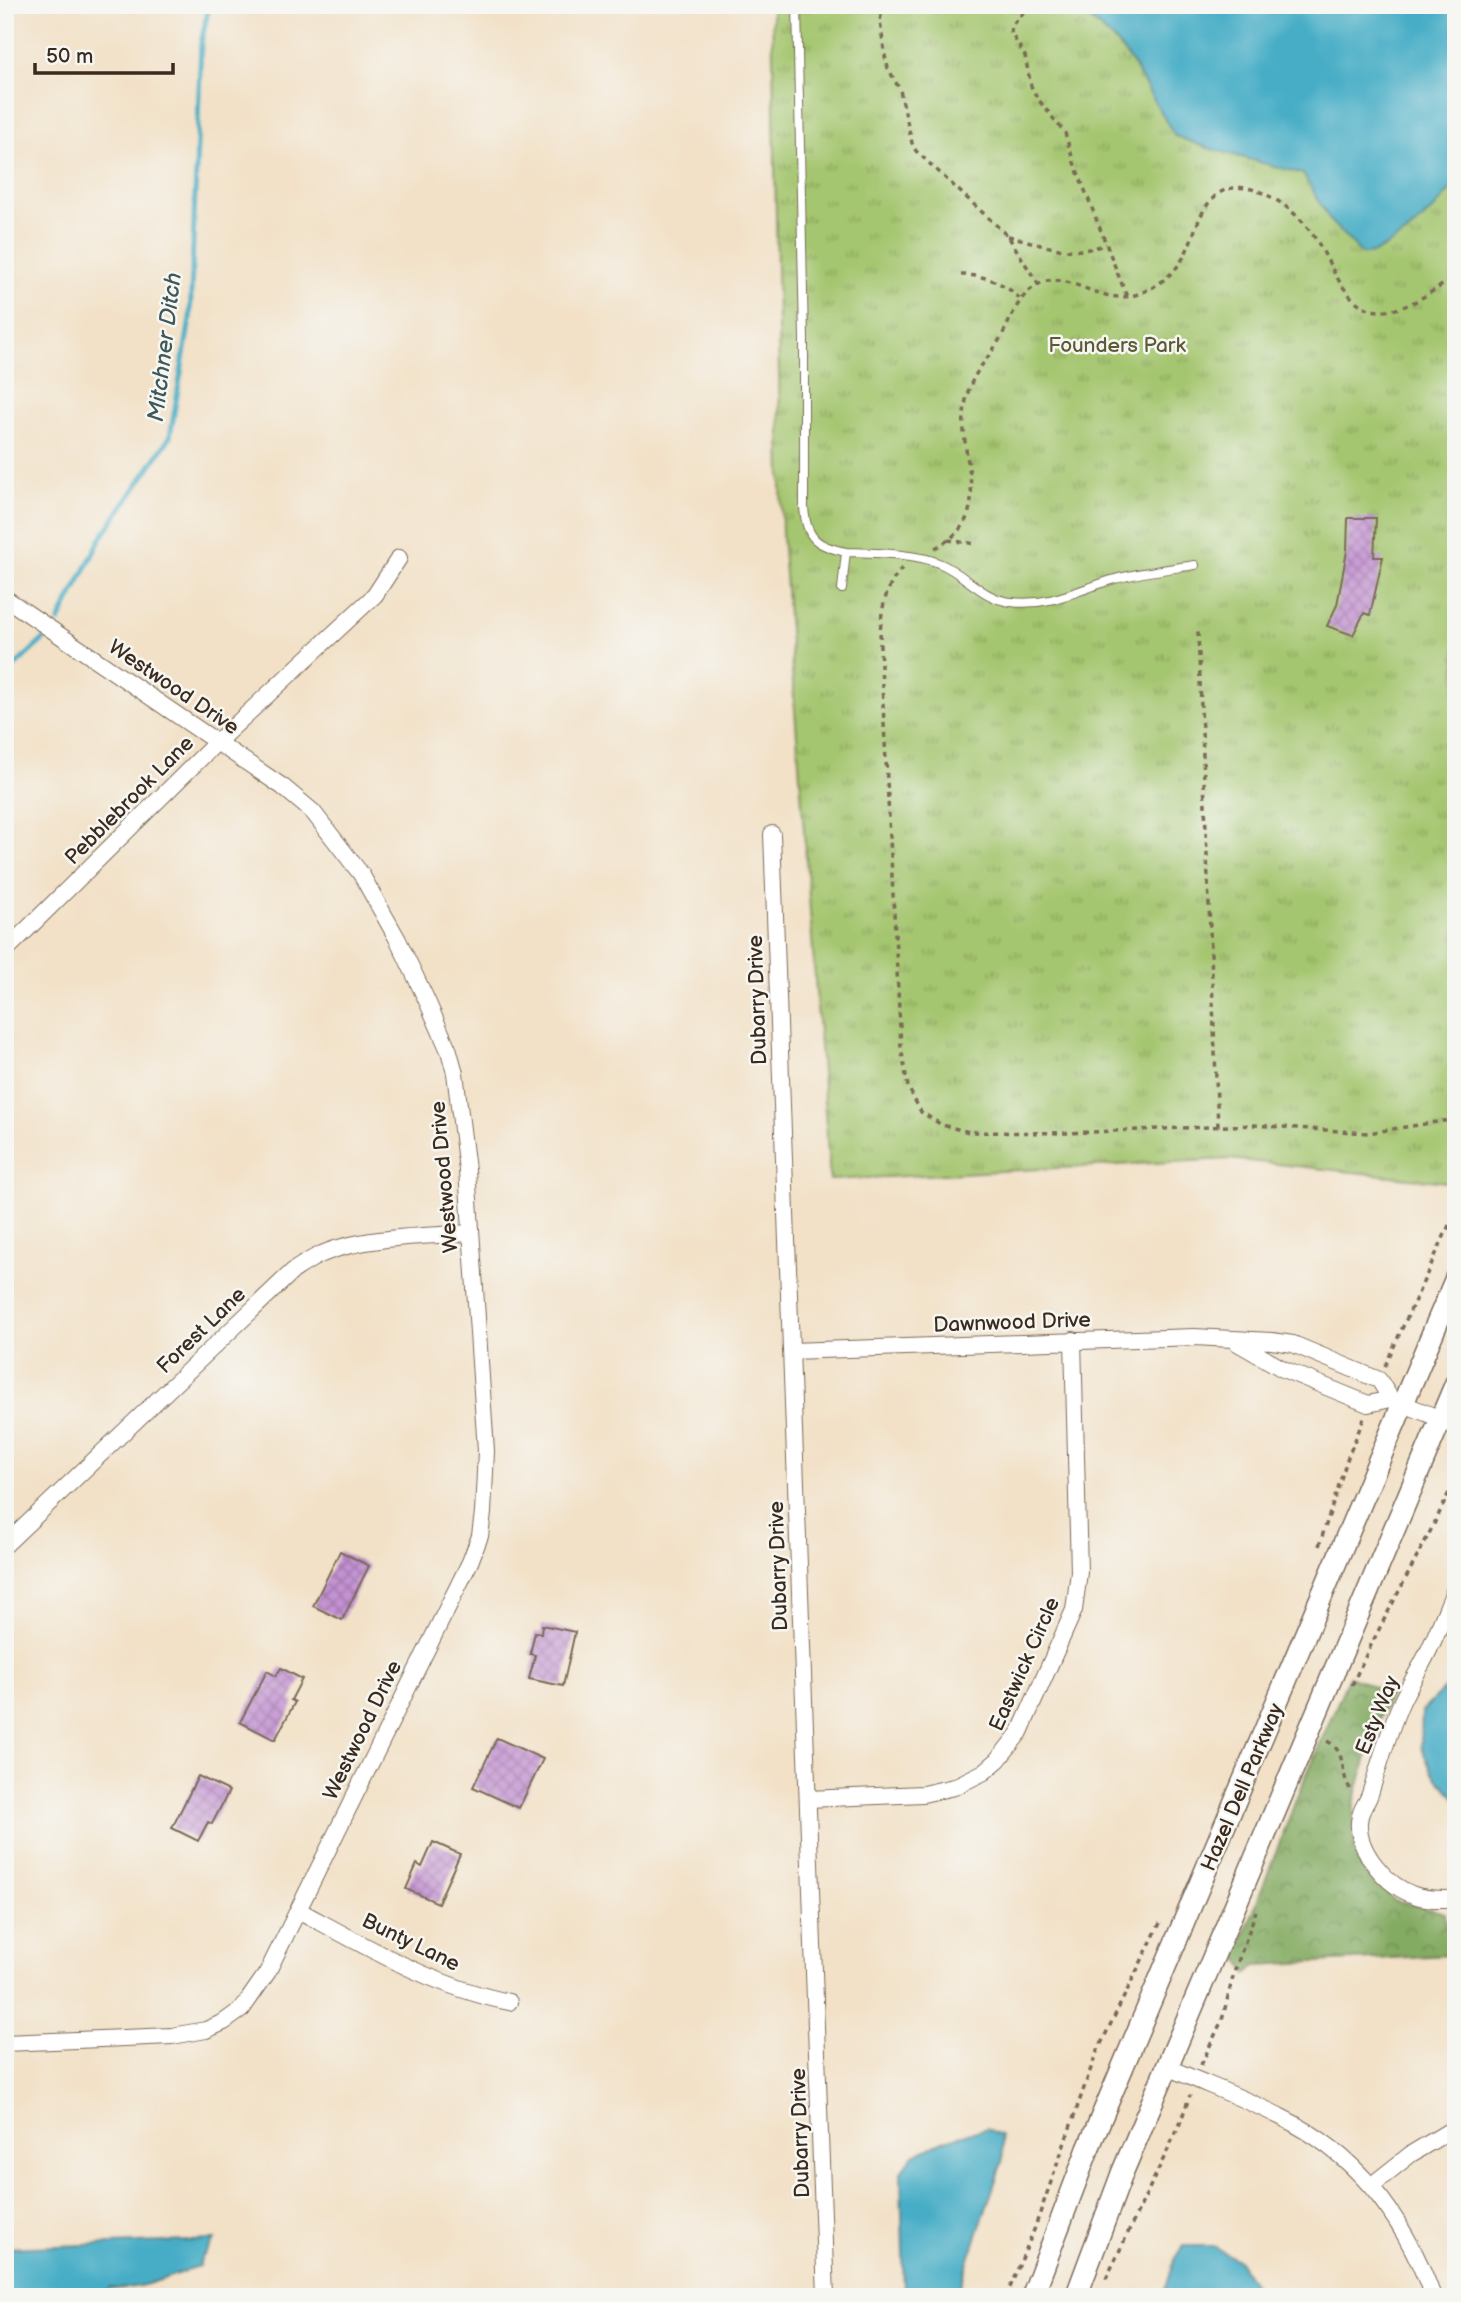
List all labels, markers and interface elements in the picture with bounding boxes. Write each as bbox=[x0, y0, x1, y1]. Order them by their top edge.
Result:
scale bar bbox=[35, 32, 173, 76]
text: 50 m bbox=[46, 44, 93, 69]
water label: Mitchner Ditch bbox=[142, 270, 188, 423]
park label: Founders Park bbox=[1048, 333, 1186, 358]
street label: Westwood Drive bbox=[104, 635, 244, 740]
street label: Pebblebrook Lane bbox=[60, 731, 199, 870]
street label: Dubarry Drive bbox=[743, 935, 772, 1065]
street label: Westwood Drive bbox=[425, 1100, 464, 1254]
street label: Forest Lane bbox=[152, 1282, 251, 1379]
street label: Dawnwood Drive bbox=[933, 1307, 1091, 1338]
street label: Dubarry Drive bbox=[764, 1501, 793, 1631]
street label: Eastwick Circle bbox=[984, 1593, 1065, 1735]
street label: Westwood Drive bbox=[318, 1656, 407, 1804]
street label: Esty Way bbox=[1350, 1672, 1405, 1758]
street label: Hazel Dell Parkway bbox=[1196, 1699, 1289, 1875]
street label: Bunty Lane bbox=[358, 1908, 464, 1977]
street label: Dubarry Drive bbox=[786, 2068, 815, 2198]

